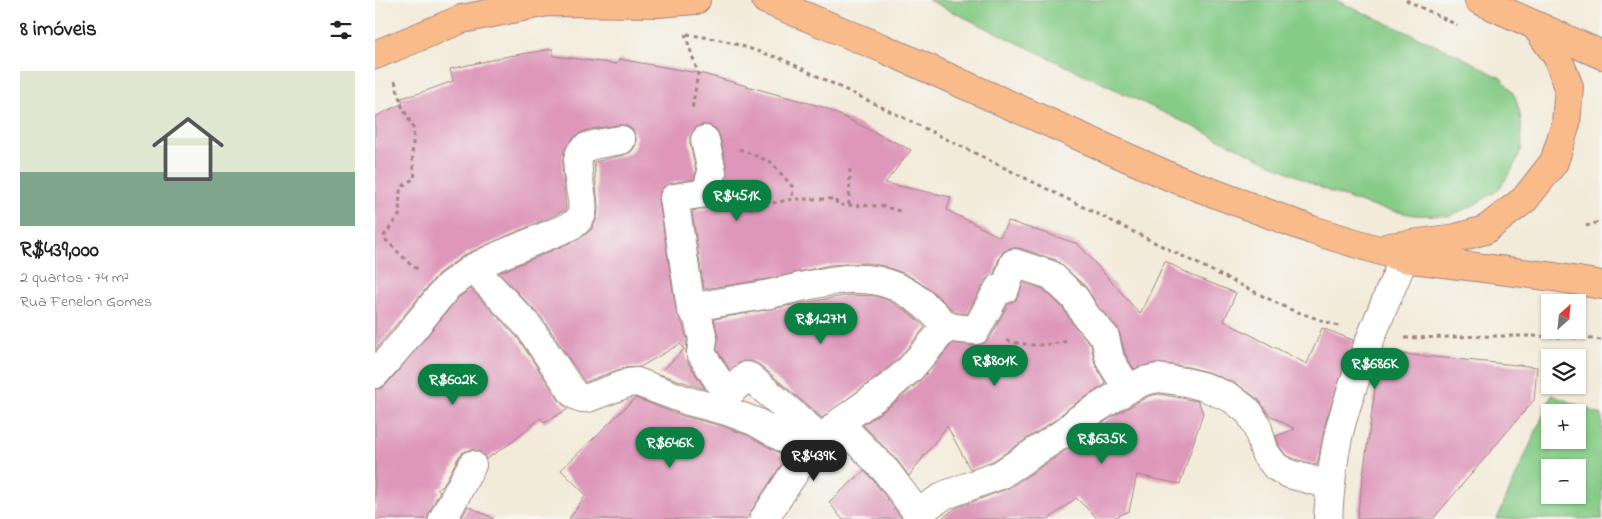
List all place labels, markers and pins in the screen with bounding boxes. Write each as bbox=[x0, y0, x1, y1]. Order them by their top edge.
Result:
pin: R$451K bbox=[696, 180, 778, 222]
pin: R$1.27M bbox=[775, 302, 867, 345]
pin: R$801K bbox=[954, 344, 1036, 387]
pin: R$686K bbox=[1334, 348, 1416, 390]
pin: R$602K bbox=[412, 364, 494, 406]
pin: R$635K bbox=[1061, 422, 1143, 465]
pin: R$646K bbox=[629, 426, 711, 469]
pin: R$439K bbox=[773, 440, 855, 482]

